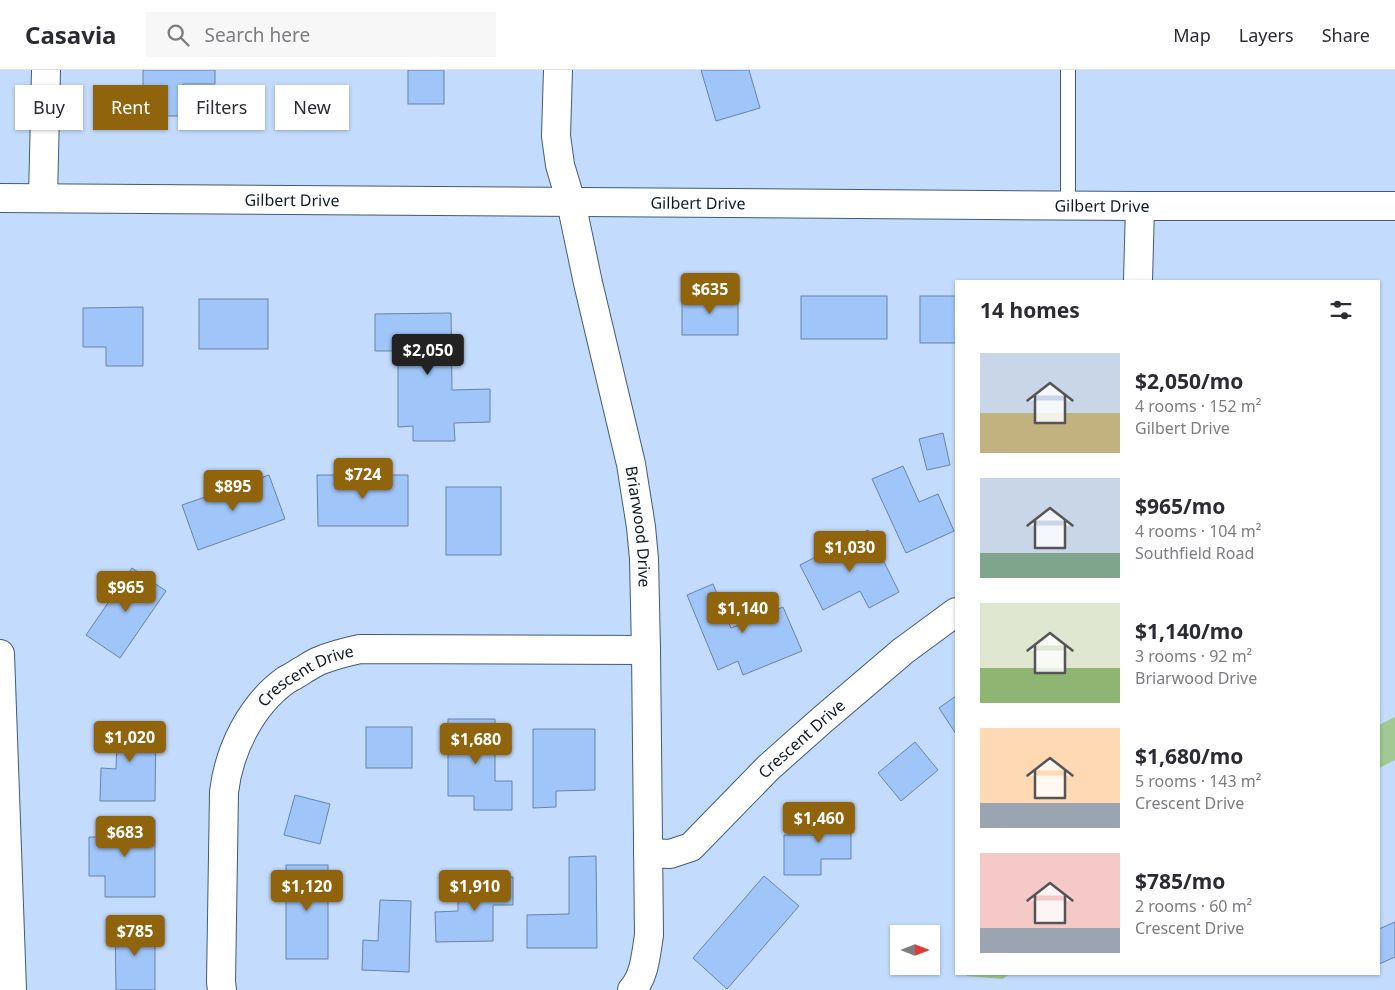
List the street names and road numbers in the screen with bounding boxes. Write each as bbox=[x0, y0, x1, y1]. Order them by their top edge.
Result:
street label: Gilbert Drive bbox=[244, 189, 340, 211]
street label: Gilbert Drive bbox=[650, 192, 746, 214]
street label: Gilbert Drive bbox=[1054, 194, 1149, 217]
street label: Briarwood Drive bbox=[620, 464, 656, 588]
street label: Crescent Drive bbox=[252, 640, 356, 711]
street label: Crescent Drive bbox=[753, 694, 850, 783]

